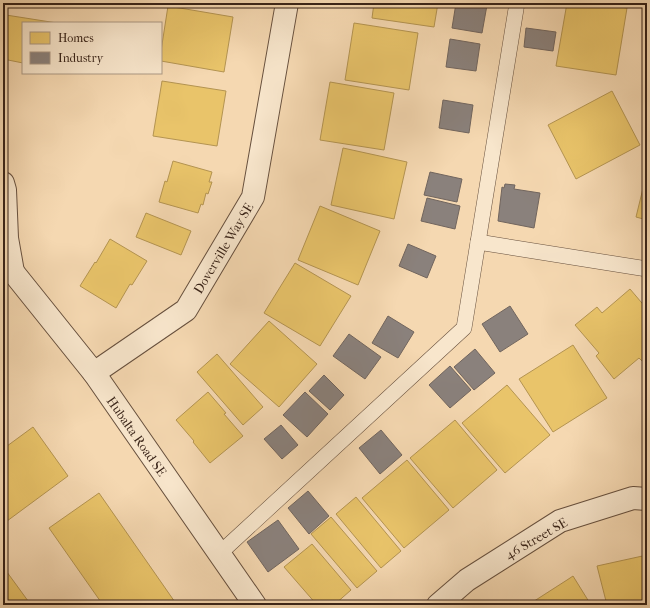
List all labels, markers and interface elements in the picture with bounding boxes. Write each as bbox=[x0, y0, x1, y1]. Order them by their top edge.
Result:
legend bbox=[22, 22, 162, 74]
text: Homes bbox=[58, 31, 94, 45]
text: Industry bbox=[58, 51, 104, 65]
street label: Doverville Way SE bbox=[190, 200, 256, 296]
street label: Hubalta Road SE bbox=[104, 394, 170, 479]
street label: 46 Street SE bbox=[503, 515, 570, 562]

